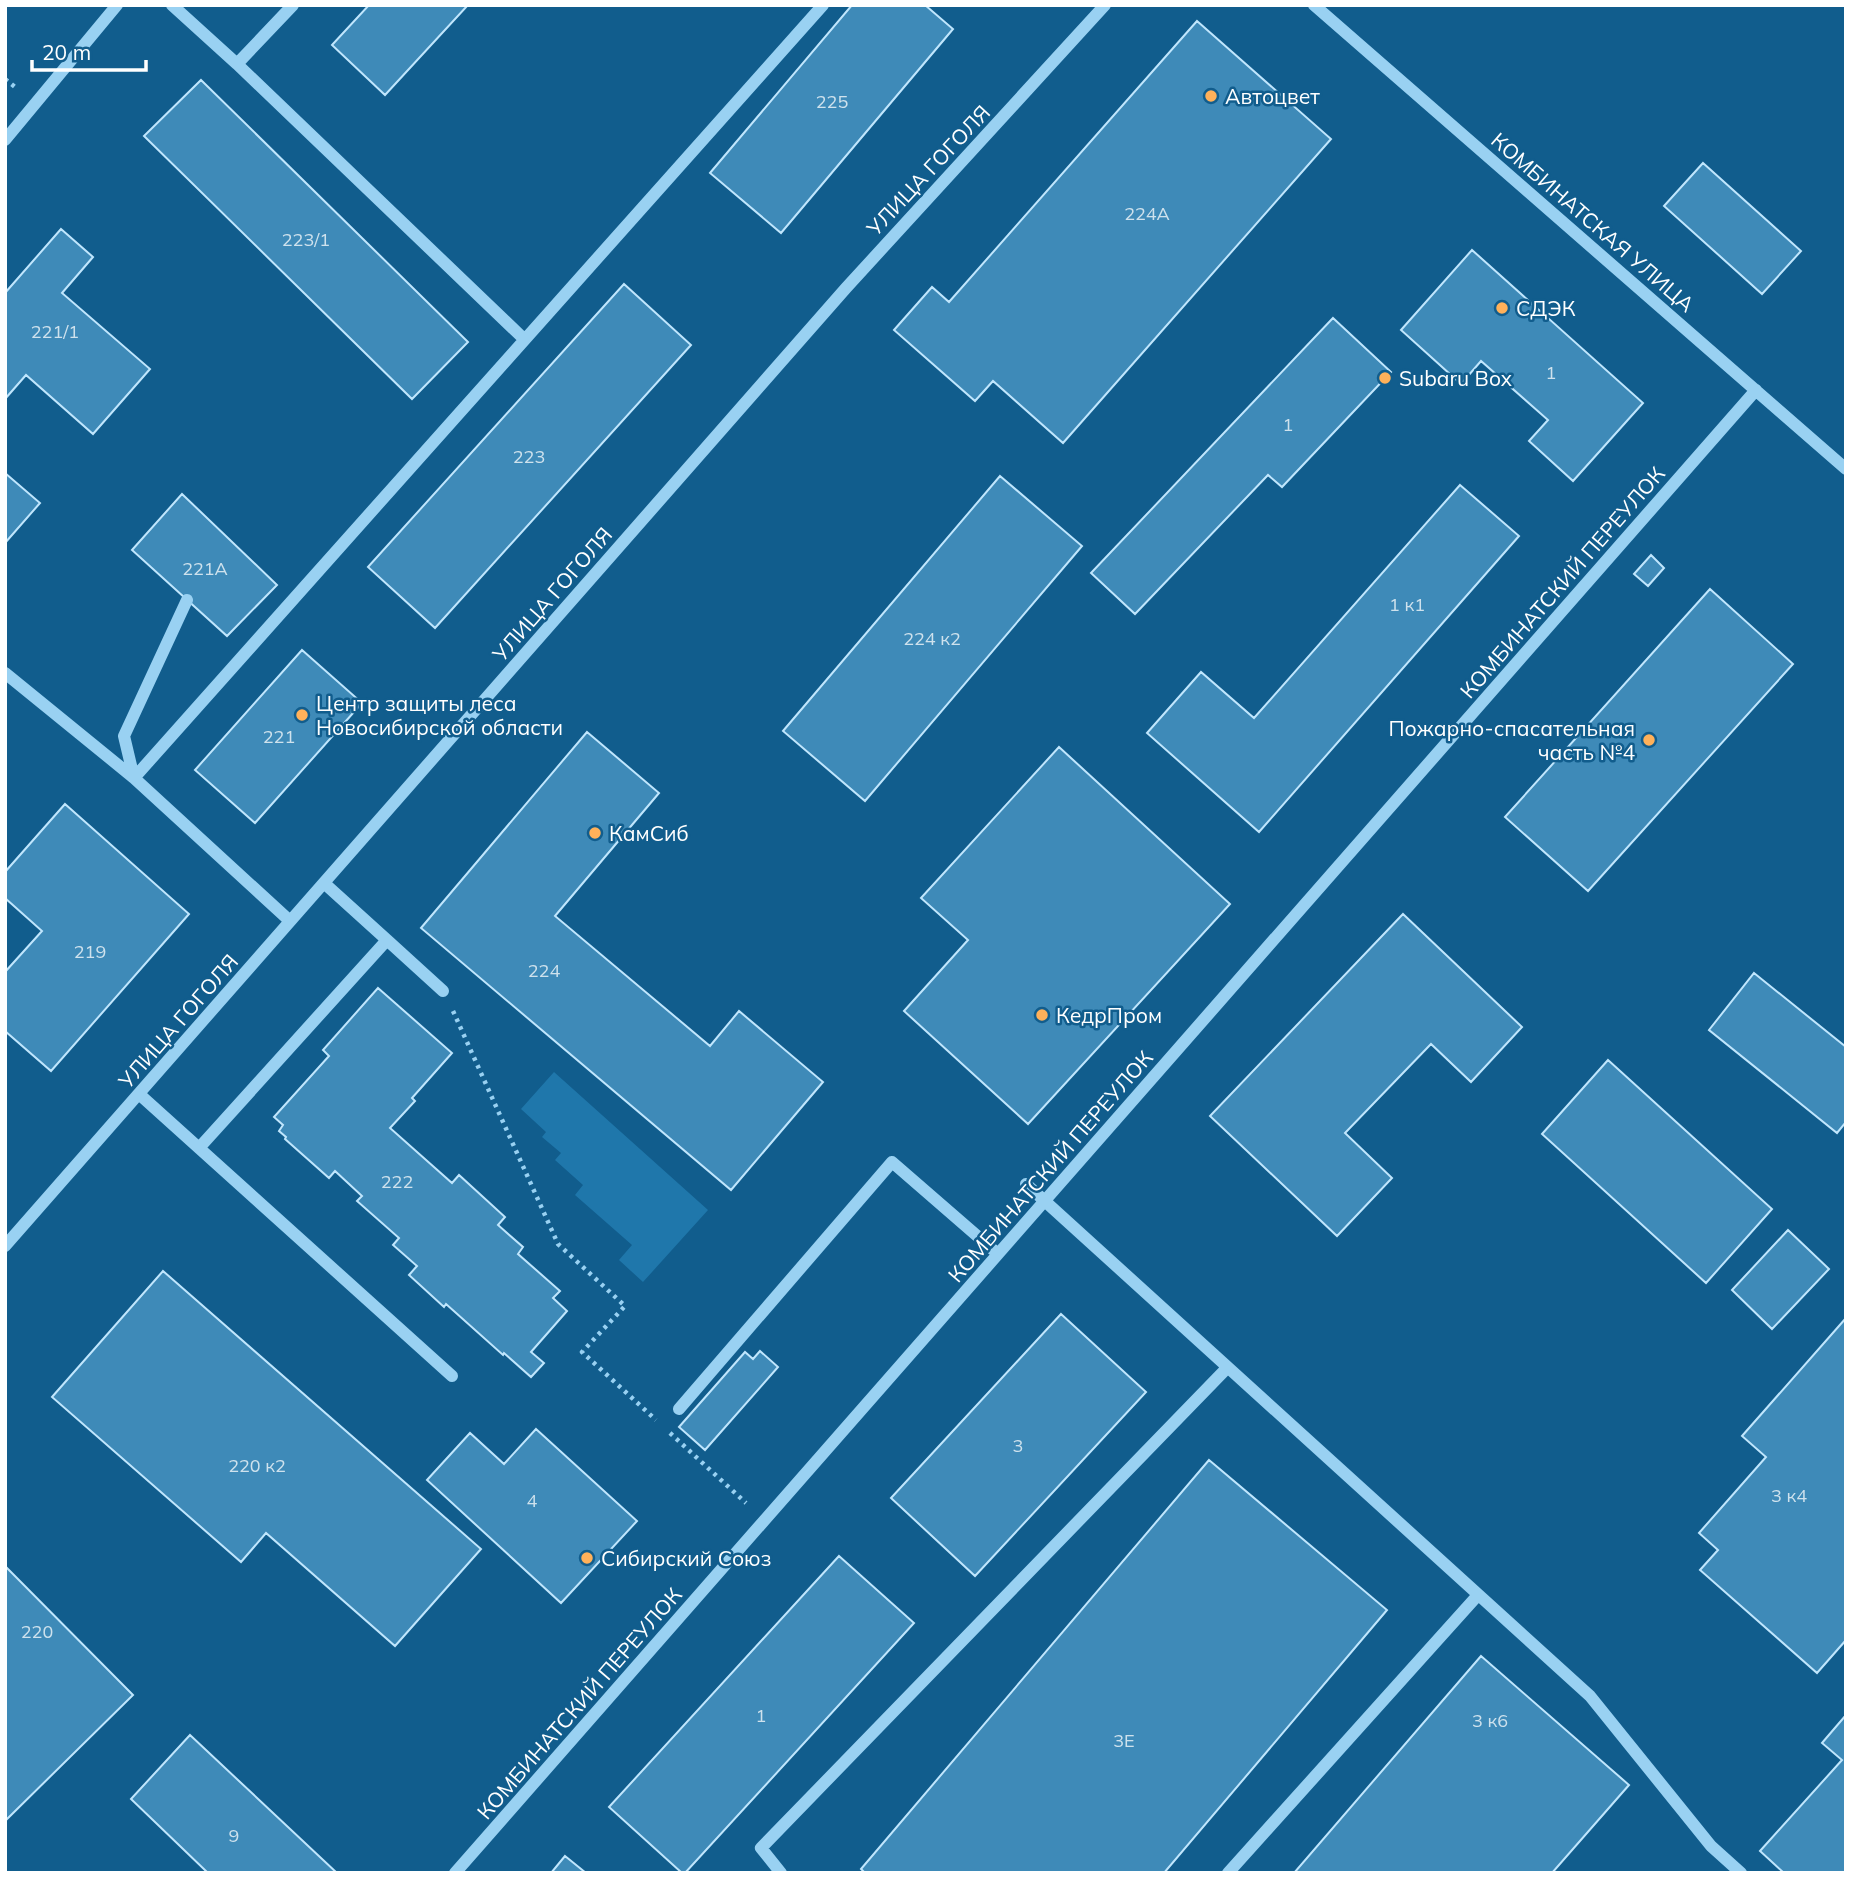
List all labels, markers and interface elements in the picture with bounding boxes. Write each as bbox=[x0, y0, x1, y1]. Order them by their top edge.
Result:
scale bar bbox=[32, 28, 145, 72]
text: 20 m bbox=[42, 39, 91, 65]
place label: Автоцвет bbox=[1225, 83, 1320, 109]
marker: Автоцвет bbox=[1203, 88, 1219, 104]
house number: 225 bbox=[816, 90, 848, 113]
street label: УЛИЦА ГОГОЛЯ bbox=[860, 99, 995, 241]
street label: КОМБИНАТСКАЯ УЛИЦА bbox=[1486, 127, 1700, 318]
house number: 224А bbox=[1124, 202, 1170, 225]
house number: 223/1 bbox=[282, 228, 330, 251]
place label: СДЭК bbox=[1516, 295, 1576, 321]
marker: СДЭК bbox=[1494, 300, 1510, 316]
house number: 221/1 bbox=[31, 320, 79, 343]
house number: 1 bbox=[1546, 361, 1556, 384]
place label: Subaru Box bbox=[1399, 365, 1512, 391]
marker: Subaru Box bbox=[1377, 370, 1393, 386]
house number: 1 bbox=[1283, 413, 1293, 436]
house number: 223 bbox=[513, 445, 545, 468]
street label: КОМБИНАТСКИЙ ПЕРЕУЛОК bbox=[1454, 461, 1670, 703]
street label: УЛИЦА ГОГОЛЯ bbox=[486, 522, 617, 667]
house number: 221А bbox=[182, 557, 228, 580]
house number: 1 к1 bbox=[1389, 593, 1425, 616]
house number: 224 к2 bbox=[903, 627, 961, 650]
place label: Центр защиты леса Новосибирской области bbox=[316, 690, 563, 740]
marker: Центр защиты леса Новосибирской области bbox=[294, 707, 310, 723]
place label: Пожарно-спасательная часть №4 bbox=[1389, 715, 1635, 765]
house number: 221 bbox=[263, 725, 295, 748]
marker: Пожарно-спасательная часть №4 bbox=[1641, 732, 1657, 748]
place label: КамСиб bbox=[609, 820, 689, 846]
marker: КамСиб bbox=[587, 825, 603, 841]
house number: 219 bbox=[74, 940, 106, 963]
street label: УЛИЦА ГОГОЛЯ bbox=[112, 949, 243, 1094]
house number: 224 bbox=[528, 959, 560, 982]
place label: КедрПром bbox=[1056, 1002, 1162, 1028]
marker: КедрПром bbox=[1034, 1007, 1050, 1023]
street label: КОМБИНАТСКИЙ ПЕРЕУЛОК bbox=[942, 1045, 1158, 1287]
house number: 222 bbox=[381, 1170, 413, 1193]
house number: 3 bbox=[1013, 1434, 1023, 1457]
house number: 220 к2 bbox=[228, 1454, 286, 1477]
house number: 3 к4 bbox=[1771, 1484, 1807, 1507]
house number: 4 bbox=[527, 1489, 538, 1512]
place label: Сибирский Союз bbox=[601, 1545, 771, 1571]
marker: Сибирский Союз bbox=[579, 1550, 595, 1566]
street label: КОМБИНАТСКИЙ ПЕРЕУЛОК bbox=[471, 1582, 687, 1824]
house number: 220 bbox=[21, 1620, 53, 1643]
house number: 1 bbox=[756, 1704, 766, 1727]
house number: 3 к6 bbox=[1472, 1709, 1508, 1732]
house number: 3Е bbox=[1113, 1729, 1135, 1752]
house number: 9 bbox=[229, 1824, 239, 1847]

